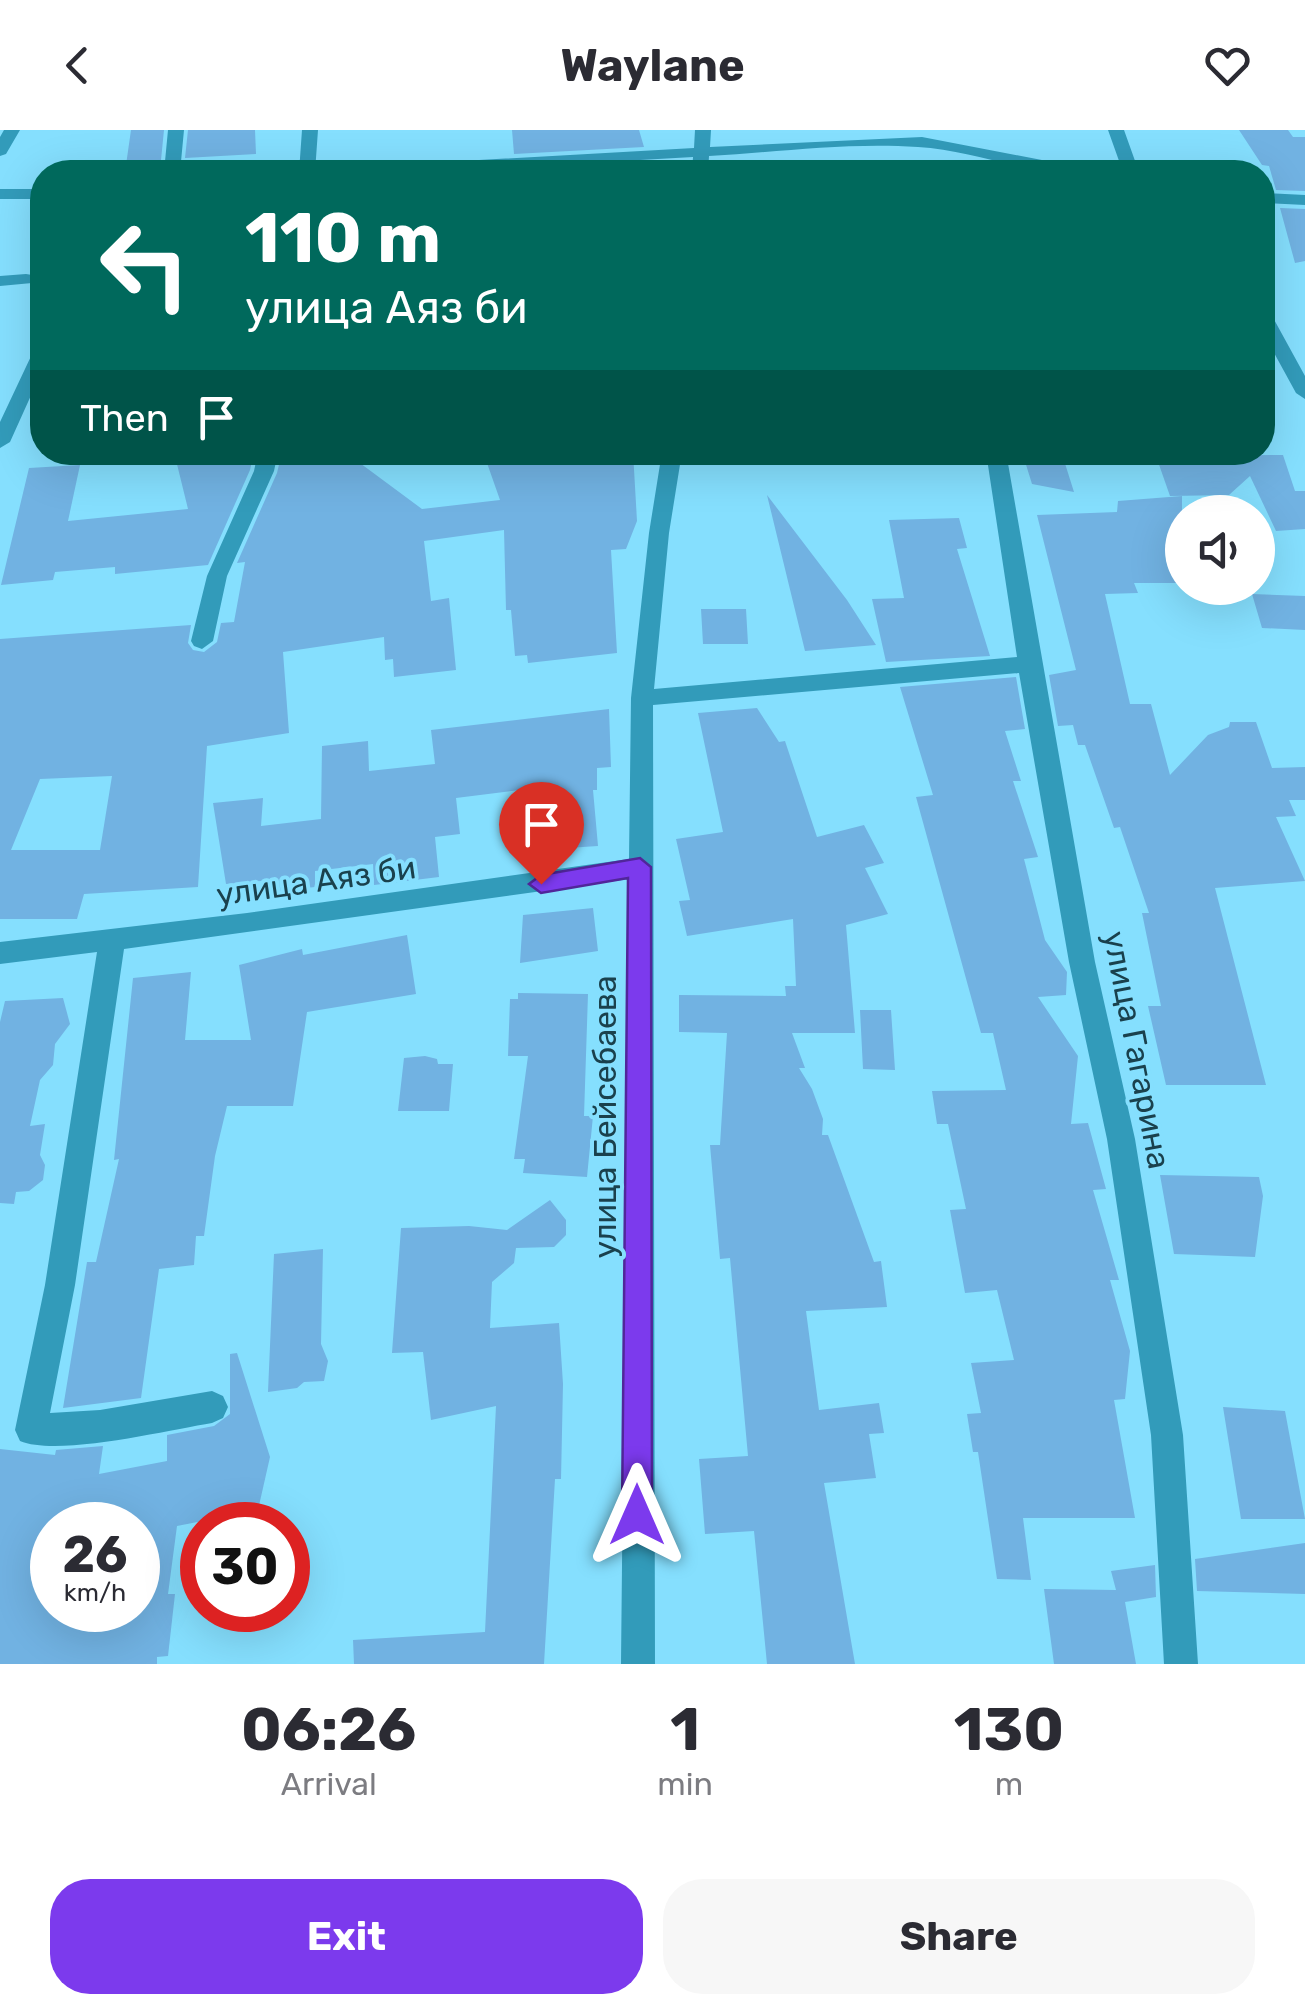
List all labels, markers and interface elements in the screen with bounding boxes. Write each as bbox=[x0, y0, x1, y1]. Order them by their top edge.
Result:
icon: back bbox=[50, 38, 105, 93]
icon: heart bbox=[1200, 38, 1255, 93]
text: Waylane bbox=[560, 39, 745, 92]
text: 110 m bbox=[245, 197, 441, 280]
icon: left bbox=[80, 200, 210, 330]
text: улица Аяз би bbox=[245, 281, 528, 334]
icon: arrive bbox=[189, 390, 244, 445]
text: Then bbox=[80, 395, 169, 441]
map controls bbox=[1165, 495, 1275, 605]
button: sound bbox=[1165, 495, 1275, 605]
pin bbox=[499, 782, 584, 885]
icon: arrive bbox=[514, 797, 569, 852]
street label: улица Аяз би bbox=[214, 848, 418, 914]
street label: улица Гагарина bbox=[1095, 928, 1179, 1172]
street label: улица Бейсебаева bbox=[586, 975, 624, 1259]
position arrow bbox=[585, 1463, 689, 1567]
speed limit sign: 30 bbox=[180, 1502, 310, 1632]
text: 26 bbox=[62, 1525, 128, 1585]
text: km/h bbox=[64, 1578, 126, 1607]
text: 06:26 bbox=[241, 1694, 416, 1765]
text: 1 bbox=[670, 1694, 700, 1765]
text: 130 bbox=[954, 1694, 1064, 1765]
text: Arrival bbox=[281, 1765, 377, 1803]
text: min bbox=[657, 1765, 713, 1803]
text: m bbox=[995, 1765, 1023, 1803]
button: Exit bbox=[50, 1879, 643, 1994]
button: Share bbox=[663, 1879, 1255, 1994]

